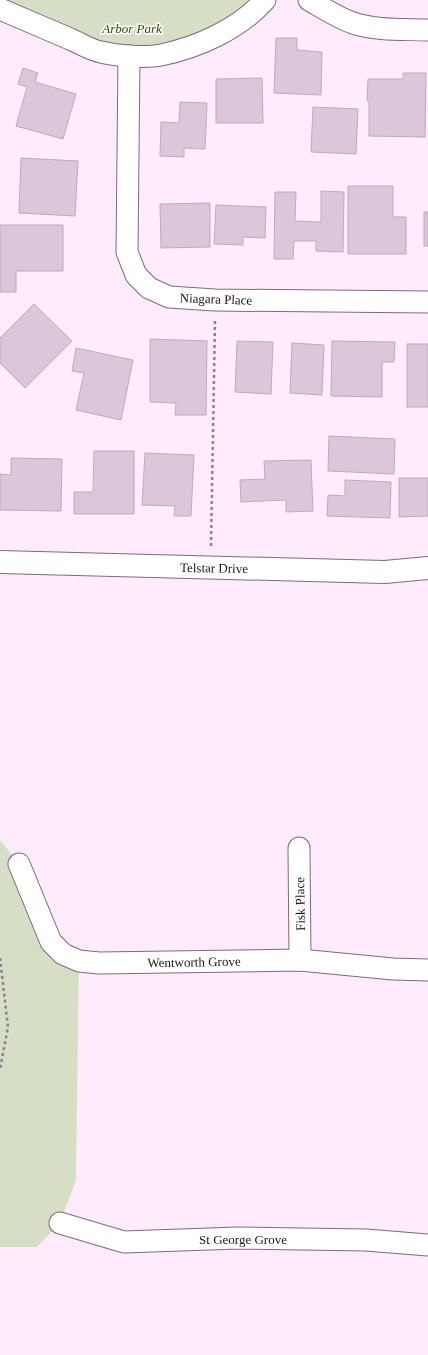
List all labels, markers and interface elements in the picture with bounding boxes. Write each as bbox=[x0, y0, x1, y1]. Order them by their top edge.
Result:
park label: Arbor Park bbox=[101, 21, 162, 36]
street label: Niagara Place bbox=[179, 290, 253, 308]
street label: Telstar Drive bbox=[180, 560, 248, 576]
street label: Fisk Place bbox=[292, 877, 308, 931]
street label: Wentworth Grove bbox=[147, 954, 241, 970]
street label: St George Grove bbox=[199, 1232, 287, 1247]

